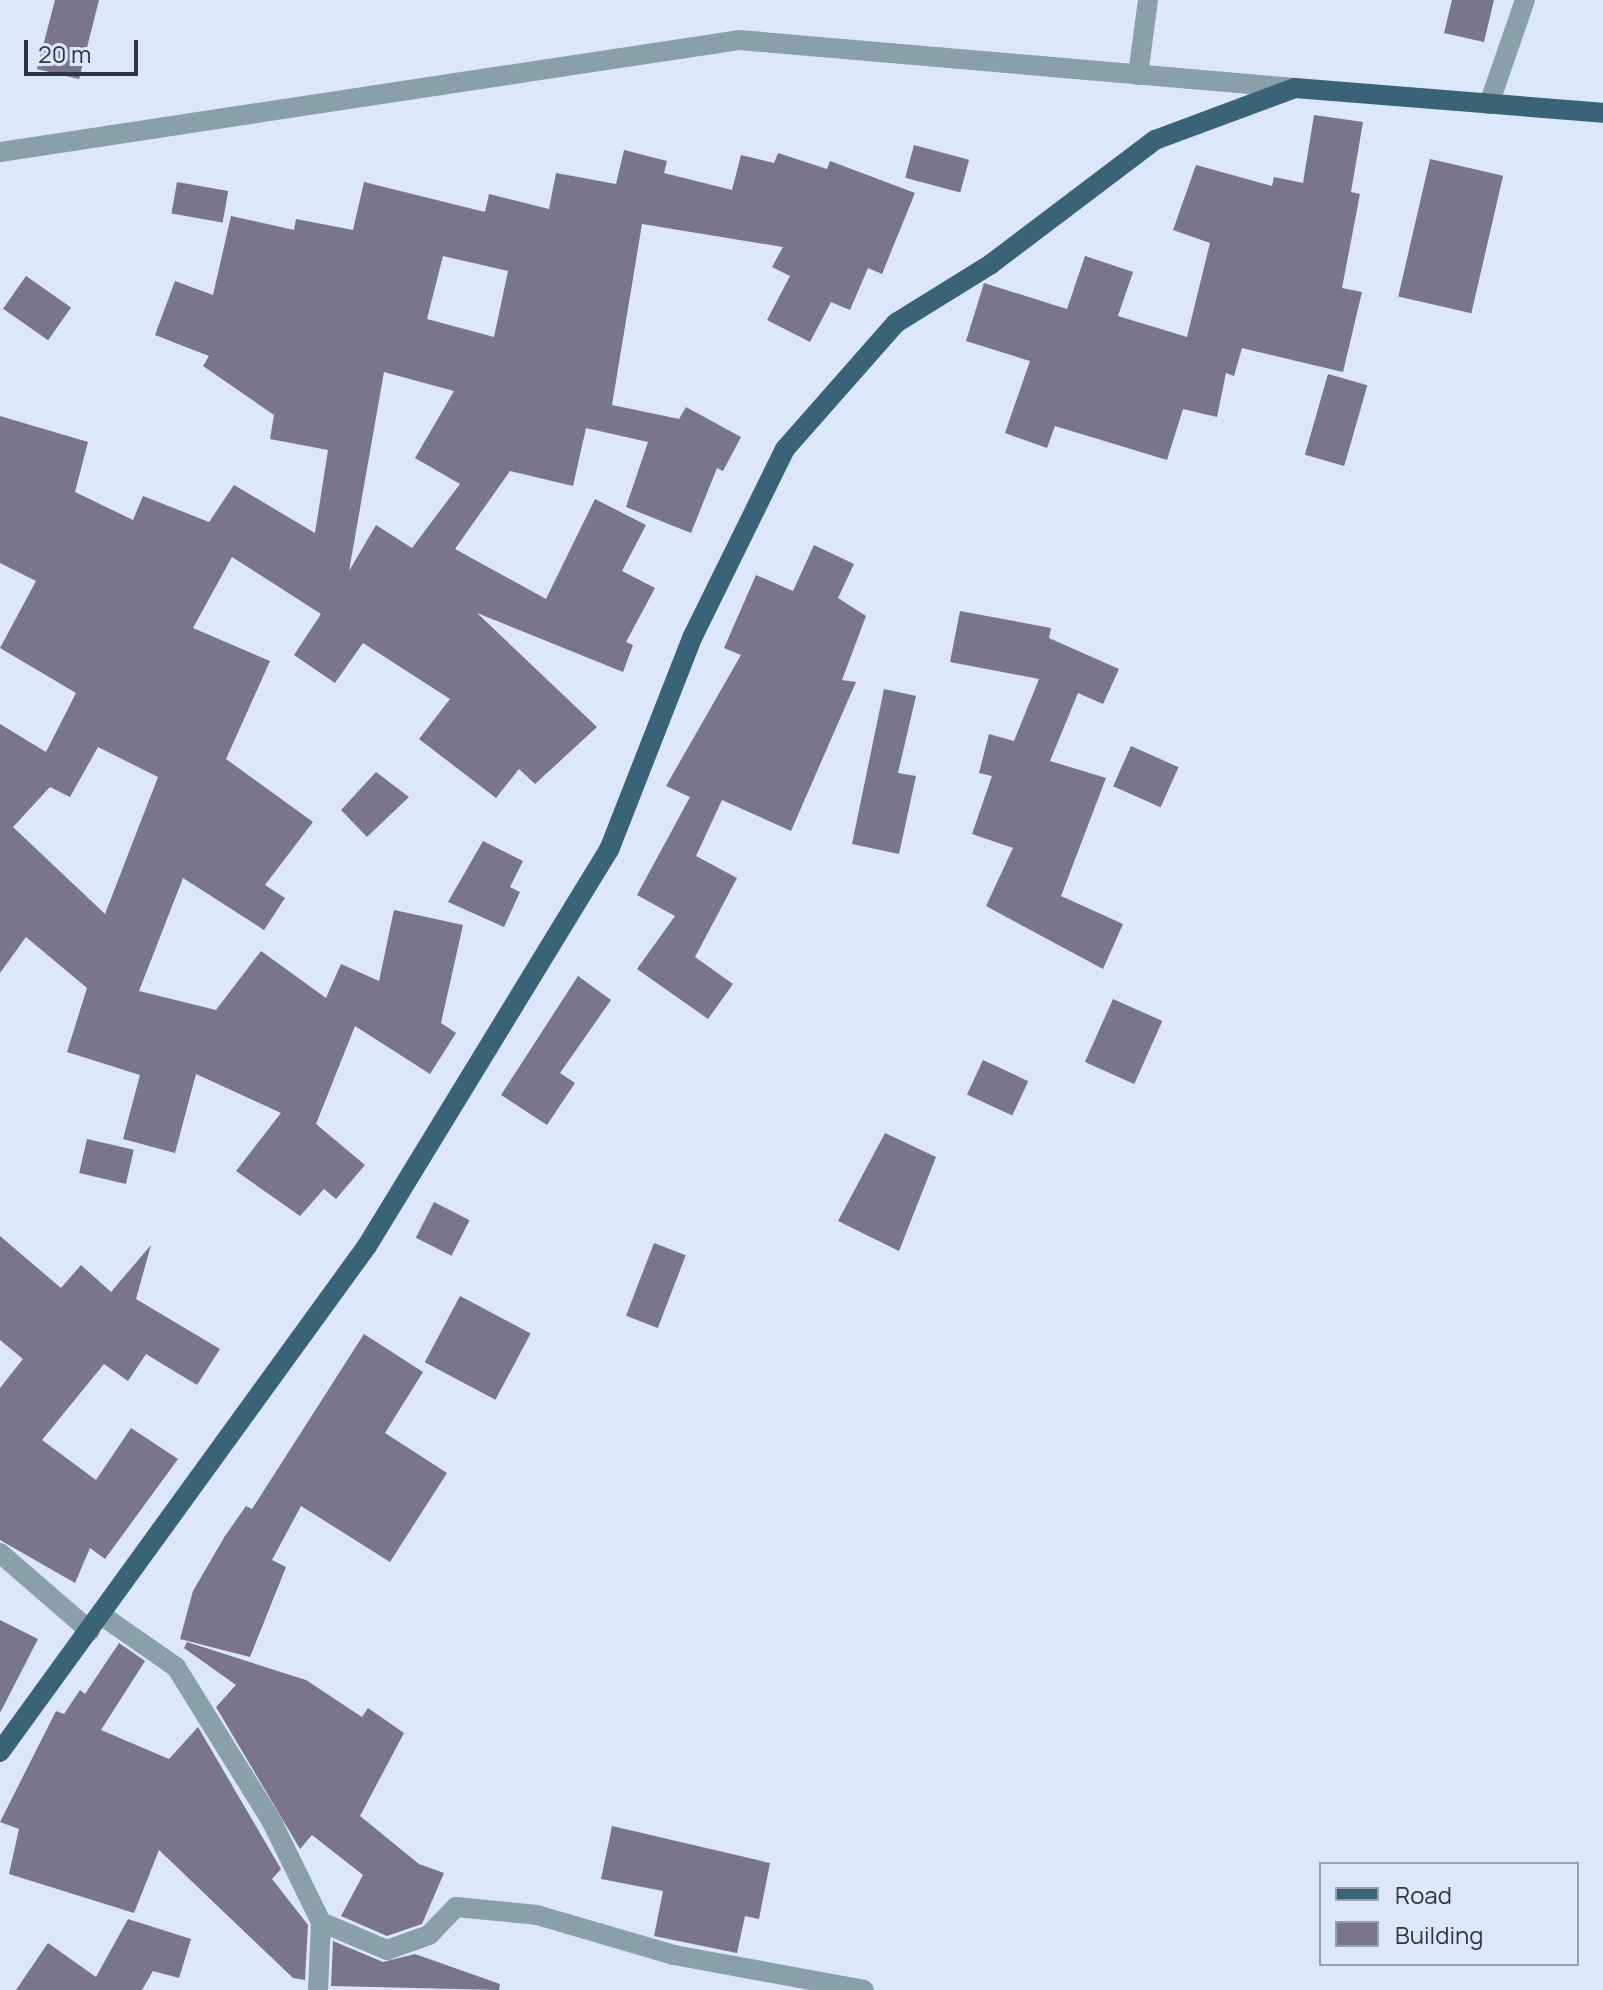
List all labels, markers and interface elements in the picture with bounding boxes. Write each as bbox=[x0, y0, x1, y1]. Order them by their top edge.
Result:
scale bar bbox=[28, 24, 142, 74]
text: 20 m bbox=[38, 37, 91, 70]
legend bbox=[1319, 1862, 1579, 1966]
text: Road bbox=[1395, 1878, 1452, 1911]
text: Building bbox=[1395, 1918, 1483, 1951]

